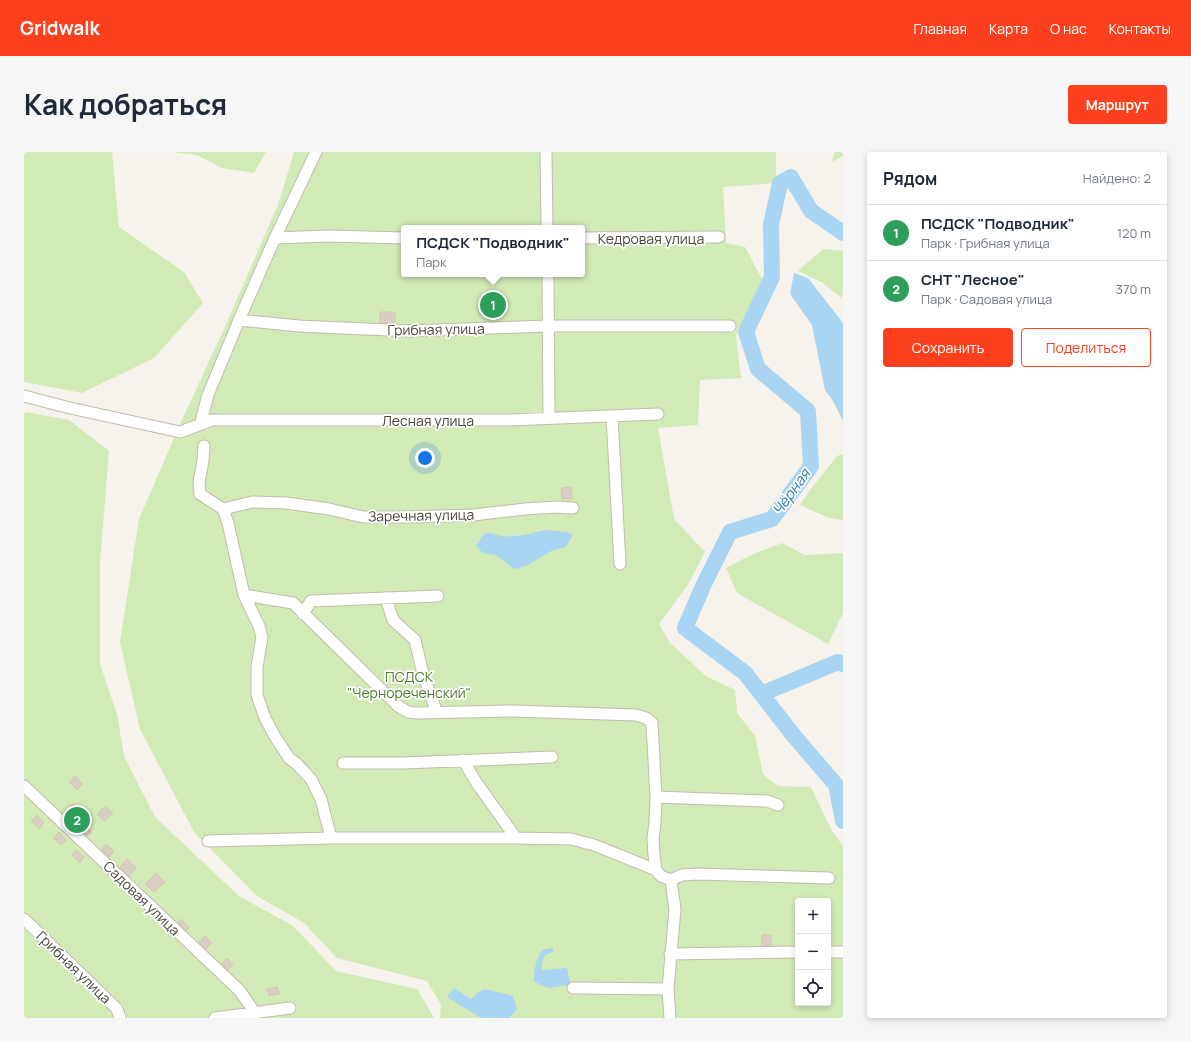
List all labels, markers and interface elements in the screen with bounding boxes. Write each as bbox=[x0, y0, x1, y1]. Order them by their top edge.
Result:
text: Gridwalk bbox=[20, 15, 100, 41]
text: Главная bbox=[914, 19, 967, 38]
text: Карта bbox=[989, 19, 1028, 38]
text: О нас bbox=[1050, 19, 1087, 38]
text: Контакты bbox=[1109, 19, 1171, 38]
text: Как добраться bbox=[24, 85, 227, 123]
button: Маршрут bbox=[1068, 85, 1167, 124]
text: Рядом bbox=[883, 167, 937, 190]
text: Найдено: 2 bbox=[1083, 169, 1151, 187]
text: ПСДСК "Подводник" bbox=[921, 213, 1075, 234]
text: 1 bbox=[893, 224, 899, 242]
text: 120 m bbox=[1117, 224, 1151, 242]
popup bbox=[401, 225, 585, 277]
street label: Кедровая улица bbox=[598, 229, 704, 248]
text: ПСДСК "Подводник" bbox=[416, 232, 570, 253]
text: Парк · Грибная улица bbox=[921, 234, 1050, 252]
text: Парк bbox=[416, 253, 447, 271]
text: СНТ "Лесное" bbox=[921, 269, 1025, 290]
text: 2 bbox=[892, 280, 900, 298]
text: 370 m bbox=[1116, 280, 1151, 298]
pin: 1 bbox=[480, 290, 506, 320]
text: Парк · Садовая улица bbox=[921, 290, 1052, 308]
street label: Грибная улица bbox=[387, 319, 485, 339]
button: Сохранить bbox=[883, 328, 1013, 367]
button: Поделиться bbox=[1021, 328, 1151, 367]
street label: Лесная улица bbox=[382, 411, 474, 430]
your location bbox=[415, 448, 435, 468]
water label: Чёрная bbox=[767, 463, 816, 520]
street label: Заречная улица bbox=[368, 505, 474, 525]
park label: ПСДСК "Чернореченский" bbox=[347, 667, 471, 702]
pin: 2 bbox=[64, 805, 90, 835]
street label: Садовая улица bbox=[99, 856, 185, 940]
map controls bbox=[795, 898, 831, 1006]
button: + bbox=[795, 898, 831, 934]
street label: Грибная улица bbox=[32, 926, 116, 1008]
button: − bbox=[795, 934, 831, 970]
button: locate bbox=[795, 970, 831, 1006]

